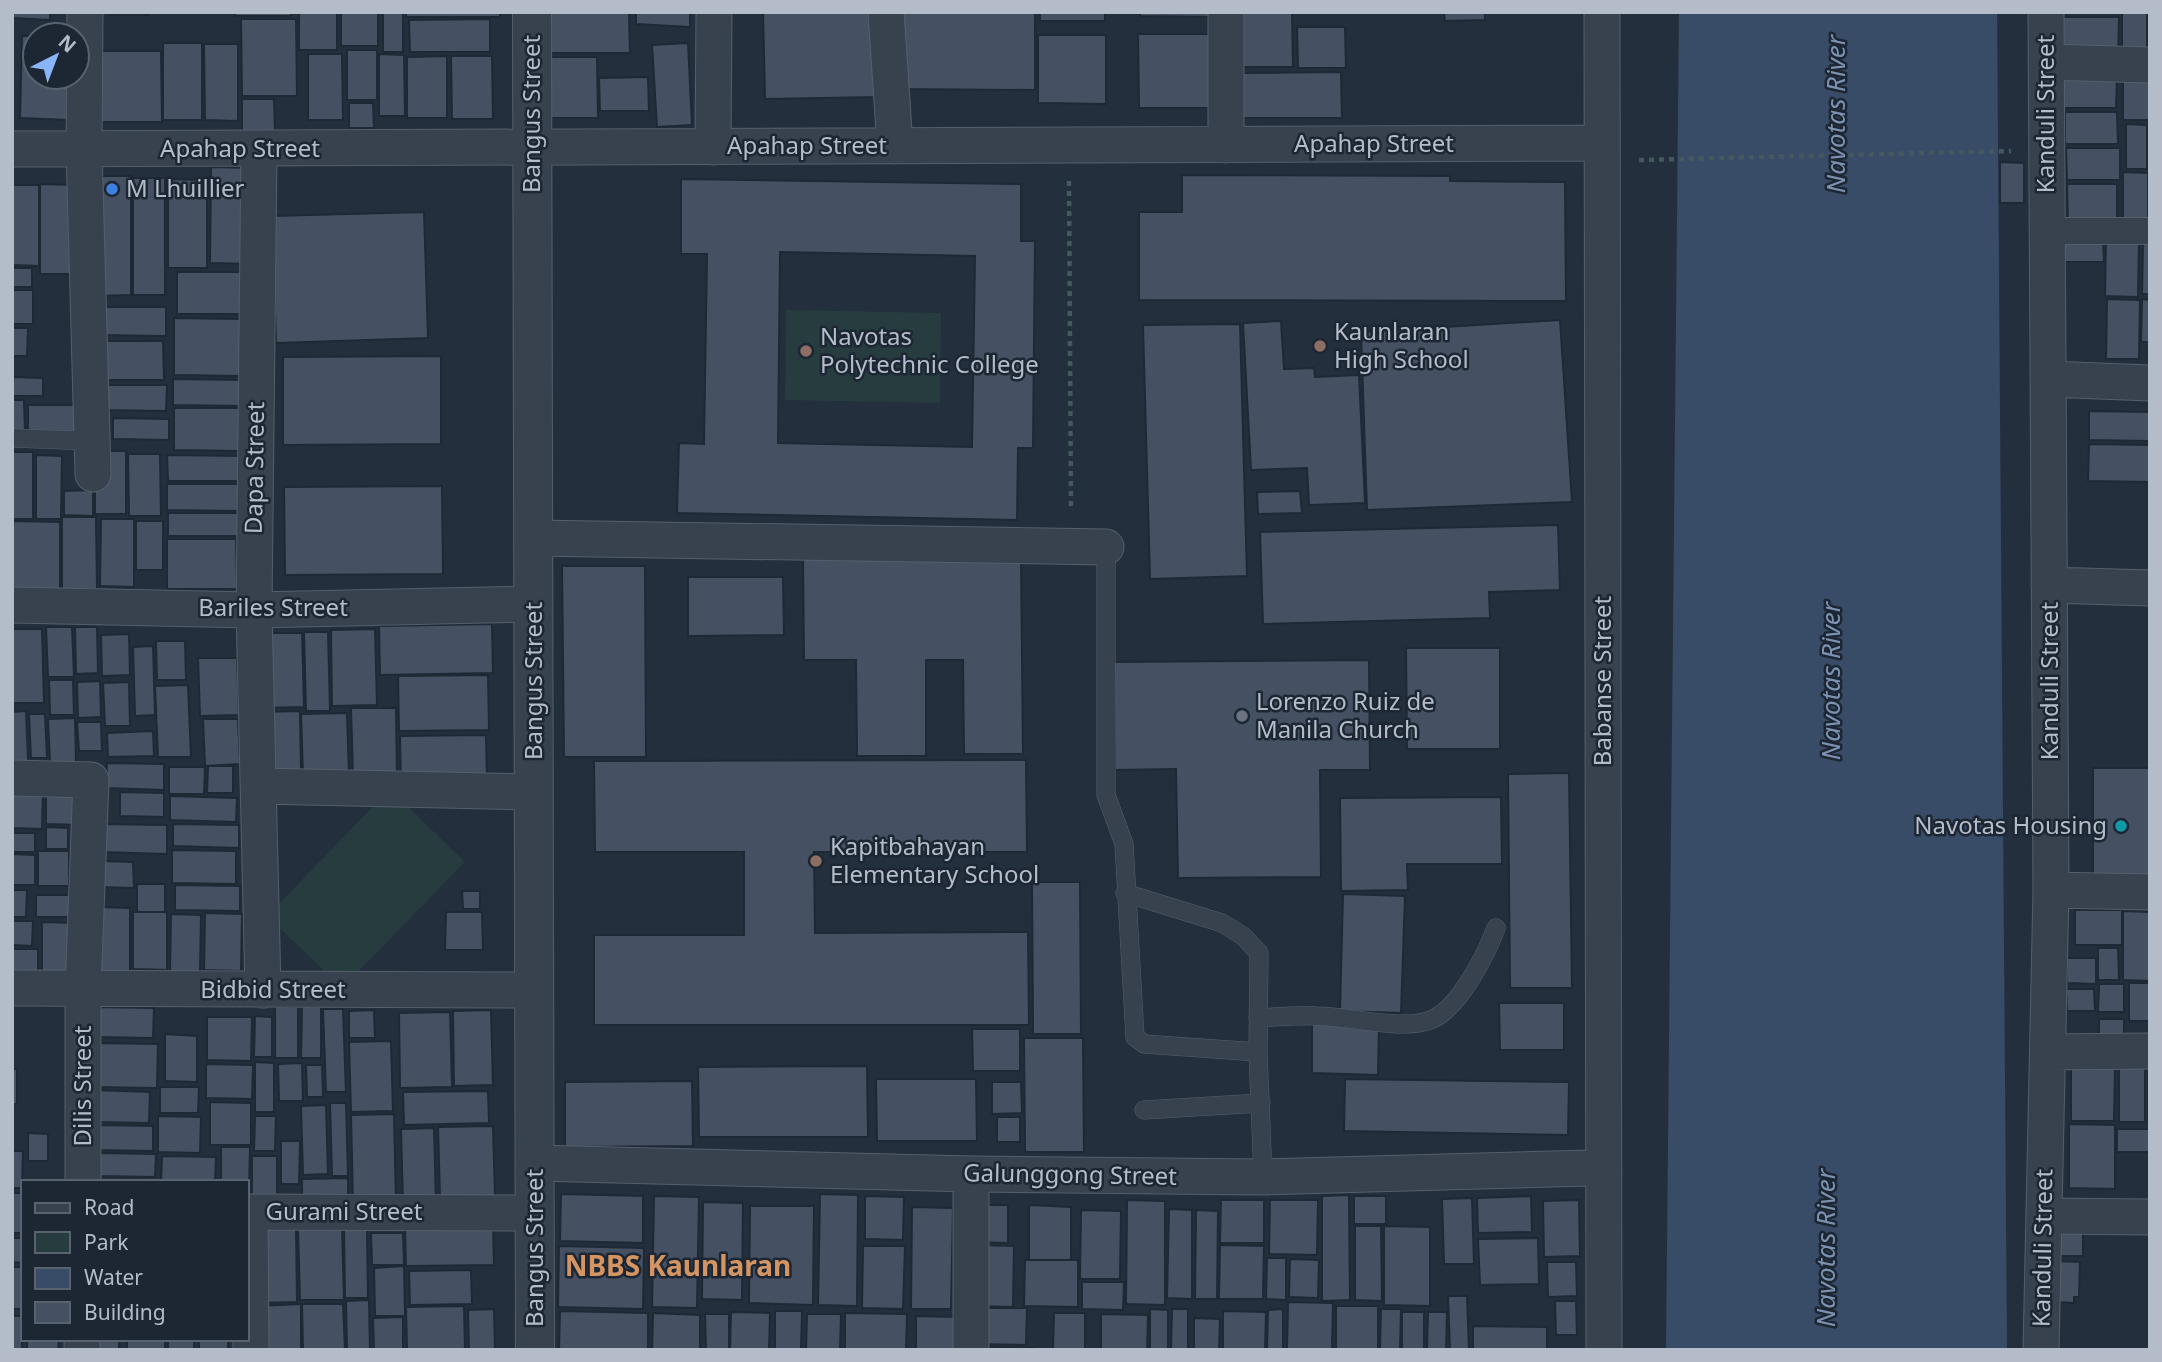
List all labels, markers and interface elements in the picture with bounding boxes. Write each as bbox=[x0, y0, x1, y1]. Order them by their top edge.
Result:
north arrow bbox=[21, 21, 91, 91]
text: N bbox=[53, 29, 82, 58]
water label: Navotas River bbox=[1817, 33, 1853, 193]
street label: Kanduli Street bbox=[2028, 34, 2061, 193]
street label: Bangus Street bbox=[514, 35, 547, 193]
street label: Apahap Street bbox=[1294, 126, 1454, 159]
street label: Apahap Street bbox=[727, 128, 887, 161]
street label: Apahap Street bbox=[160, 131, 320, 164]
place label: M Lhuillier bbox=[126, 171, 245, 204]
marker: M Lhuillier bbox=[104, 181, 120, 197]
place label: Kaunlaran High School bbox=[1334, 314, 1469, 375]
place label: Navotas Polytechnic College bbox=[820, 319, 1039, 380]
marker: Kaunlaran High School bbox=[1312, 338, 1328, 354]
marker: Navotas Polytechnic College bbox=[798, 343, 814, 359]
street label: Dapa Street bbox=[236, 401, 271, 534]
street label: Bariles Street bbox=[198, 590, 348, 623]
street label: Babanse Street bbox=[1585, 595, 1618, 766]
water label: Navotas River bbox=[1812, 600, 1848, 760]
street label: Kanduli Street bbox=[2032, 601, 2065, 760]
street label: Bangus Street bbox=[516, 602, 549, 760]
place label: Lorenzo Ruiz de Manila Church bbox=[1256, 684, 1435, 745]
marker: Lorenzo Ruiz de Manila Church bbox=[1234, 708, 1250, 724]
place label: Navotas Housing bbox=[1914, 808, 2107, 841]
marker: Navotas Housing bbox=[2113, 818, 2129, 834]
place label: Kapitbahayan Elementary School bbox=[830, 829, 1039, 890]
marker: Kapitbahayan Elementary School bbox=[808, 853, 824, 869]
street label: Bidbid Street bbox=[200, 972, 346, 1005]
street label: Dilis Street bbox=[65, 1025, 98, 1146]
street label: Galunggong Street bbox=[963, 1155, 1177, 1192]
water label: Navotas River bbox=[1807, 1167, 1843, 1327]
street label: Kanduli Street bbox=[2024, 1168, 2059, 1327]
street label: Bangus Street bbox=[517, 1169, 550, 1327]
legend bbox=[21, 1180, 248, 1341]
text: Road bbox=[84, 1193, 134, 1221]
street label: Gurami Street bbox=[265, 1194, 423, 1227]
text: Park bbox=[84, 1228, 129, 1256]
district label: NBBS Kaunlaran bbox=[565, 1246, 791, 1284]
text: Water bbox=[84, 1263, 143, 1291]
text: Building bbox=[84, 1298, 166, 1326]

